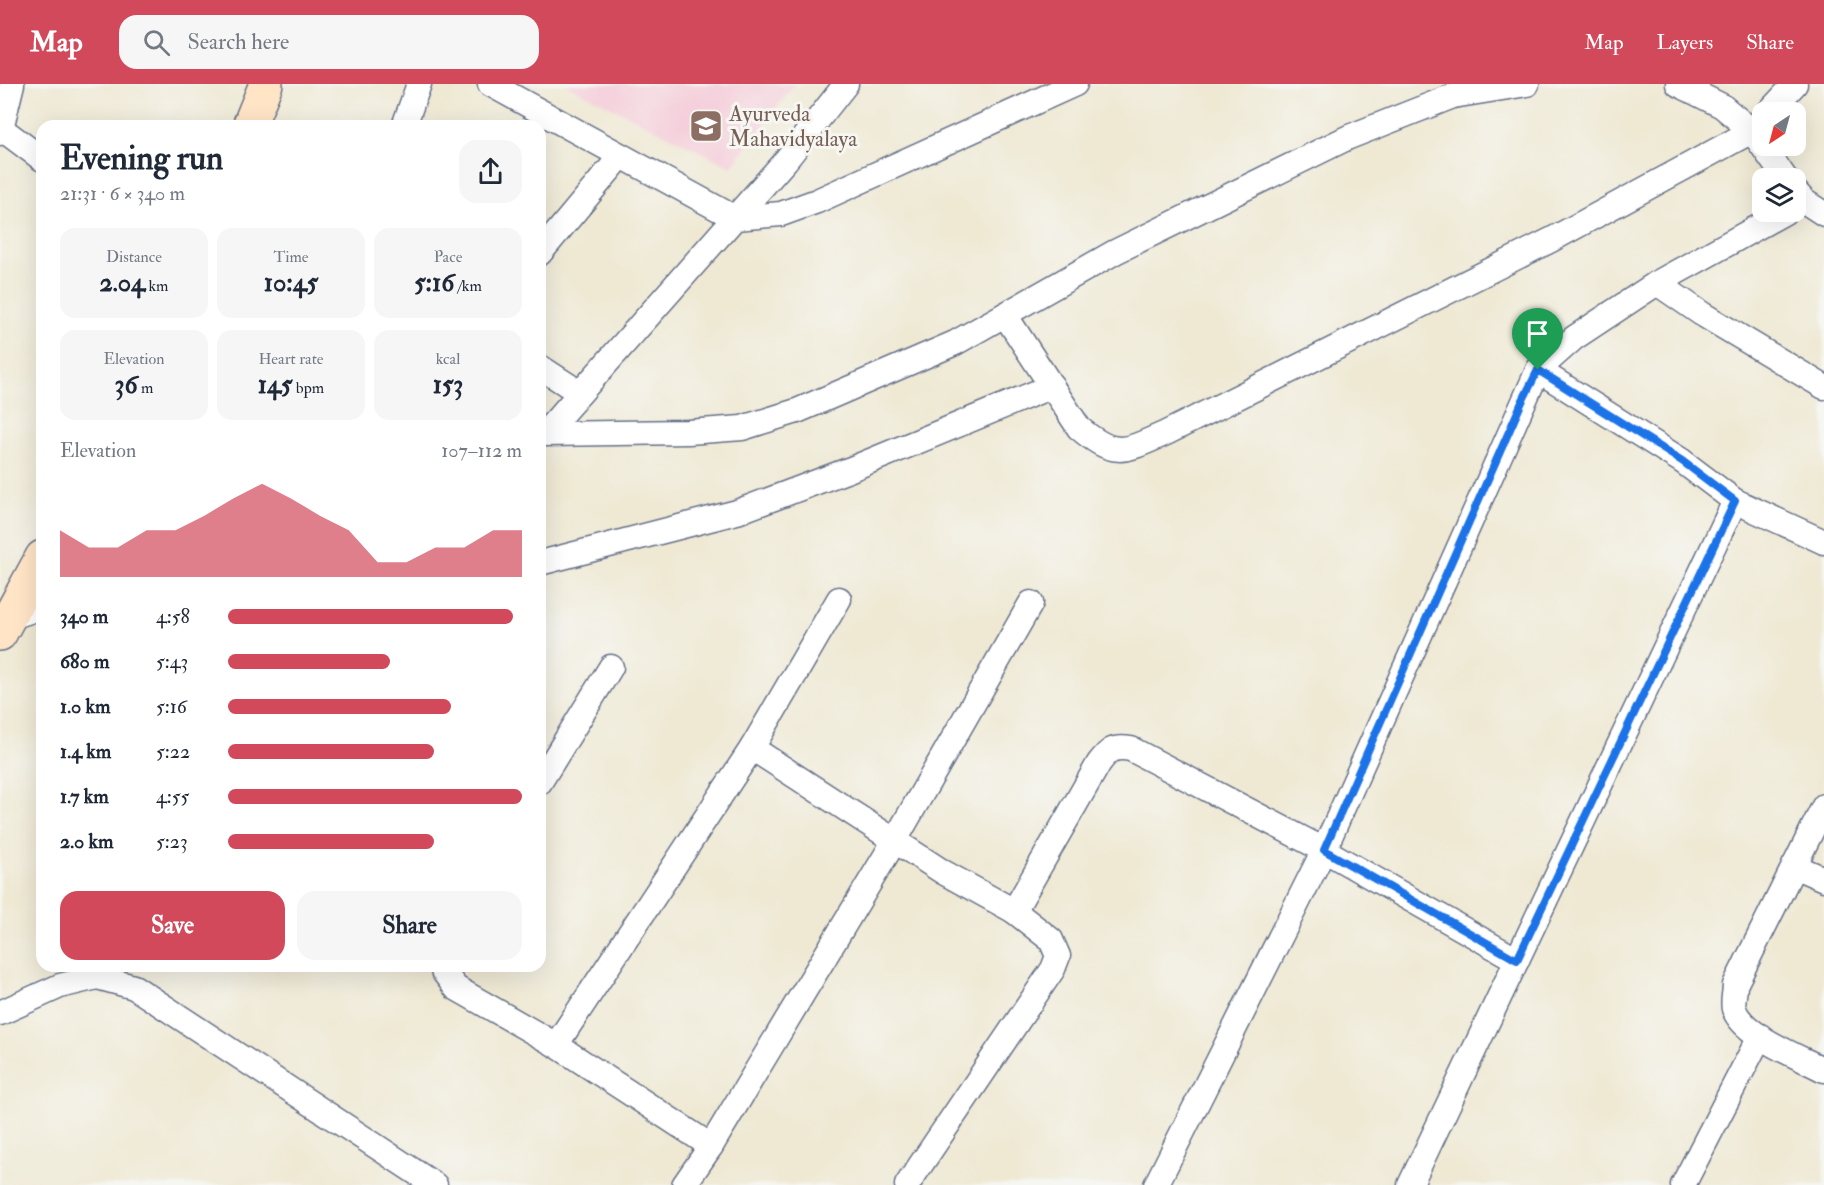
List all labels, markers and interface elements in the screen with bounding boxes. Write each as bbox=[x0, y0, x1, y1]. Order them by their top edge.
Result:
search box bbox=[119, 15, 539, 69]
text: Map bbox=[30, 25, 83, 60]
icon: search bbox=[140, 26, 173, 59]
text: Search here bbox=[188, 28, 289, 56]
text: Map bbox=[1584, 29, 1624, 56]
text: Layers bbox=[1657, 29, 1713, 56]
text: Share bbox=[1746, 29, 1794, 56]
place label: Ayurveda Mahavidyalaya bbox=[728, 100, 858, 153]
north arrow bbox=[1752, 102, 1806, 156]
map controls bbox=[1752, 102, 1806, 222]
school or university icon: Ayurveda Mahavidyalaya bbox=[688, 108, 724, 144]
text: Evening run bbox=[60, 138, 223, 179]
button: share bbox=[459, 140, 522, 203]
button: layers bbox=[1752, 168, 1806, 222]
text: 21:31 · 6 × 340 m bbox=[60, 181, 185, 206]
text: Distance bbox=[106, 247, 162, 267]
text: Time bbox=[274, 247, 308, 267]
text: Pace bbox=[434, 247, 462, 267]
text: 2.04 bbox=[100, 267, 145, 299]
text: 10:45 bbox=[264, 267, 318, 299]
text: 5:16 bbox=[414, 267, 454, 299]
text: km bbox=[145, 276, 168, 296]
text: /km bbox=[454, 276, 482, 296]
pin bbox=[1512, 308, 1563, 370]
icon: arrive bbox=[1521, 317, 1554, 350]
text: Elevation bbox=[104, 349, 164, 369]
text: Heart rate bbox=[258, 349, 324, 369]
text: kcal bbox=[436, 349, 460, 369]
text: 36 bbox=[115, 369, 138, 401]
text: 145 bbox=[258, 369, 293, 401]
text: 153 bbox=[433, 369, 463, 401]
text: m bbox=[138, 378, 153, 398]
text: bpm bbox=[293, 378, 324, 398]
text: Elevation bbox=[60, 438, 136, 463]
text: 107–112 m bbox=[441, 438, 522, 463]
text: 340 m bbox=[60, 604, 108, 629]
text: 4:58 bbox=[156, 604, 190, 629]
text: 680 m bbox=[60, 649, 109, 674]
text: 5:43 bbox=[156, 649, 188, 674]
text: 1.0 km bbox=[60, 694, 111, 719]
text: 5:16 bbox=[156, 694, 187, 719]
text: 1.4 km bbox=[60, 739, 111, 764]
text: 5:22 bbox=[156, 739, 190, 764]
text: 1.7 km bbox=[60, 784, 109, 809]
text: 4:55 bbox=[156, 784, 189, 809]
text: 2.0 km bbox=[60, 829, 114, 854]
text: 5:23 bbox=[156, 829, 188, 854]
button: Save bbox=[60, 891, 285, 960]
button: Share bbox=[297, 891, 522, 960]

